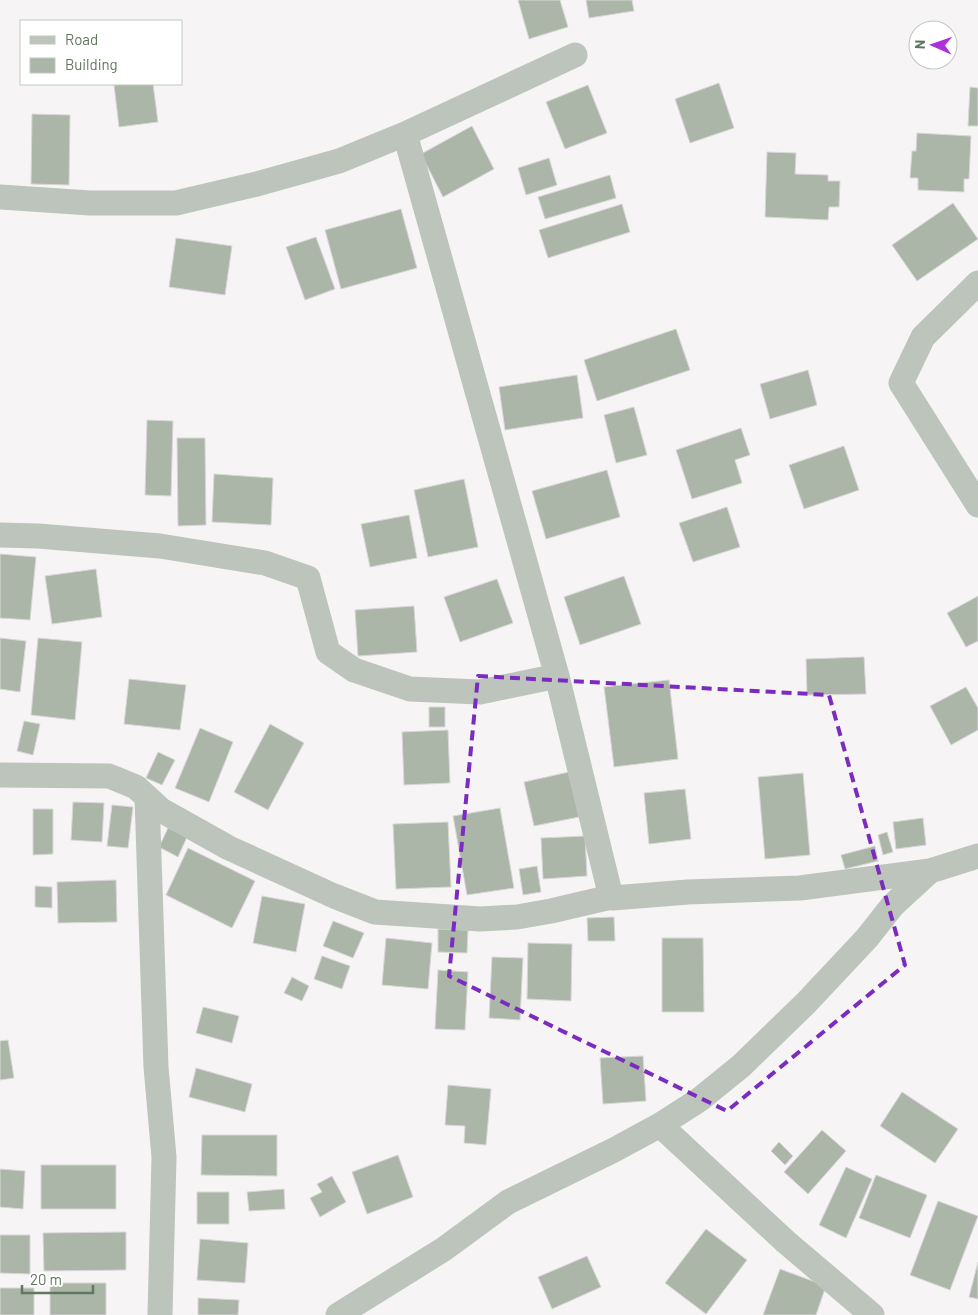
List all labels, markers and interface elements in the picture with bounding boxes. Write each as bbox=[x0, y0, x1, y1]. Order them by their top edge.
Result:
legend bbox=[20, 20, 182, 85]
north arrow bbox=[908, 20, 958, 70]
text: Road bbox=[65, 30, 98, 48]
text: N bbox=[911, 40, 928, 49]
text: Building bbox=[65, 55, 118, 73]
scale bar bbox=[22, 1262, 94, 1294]
text: 20 m bbox=[30, 1270, 62, 1288]

